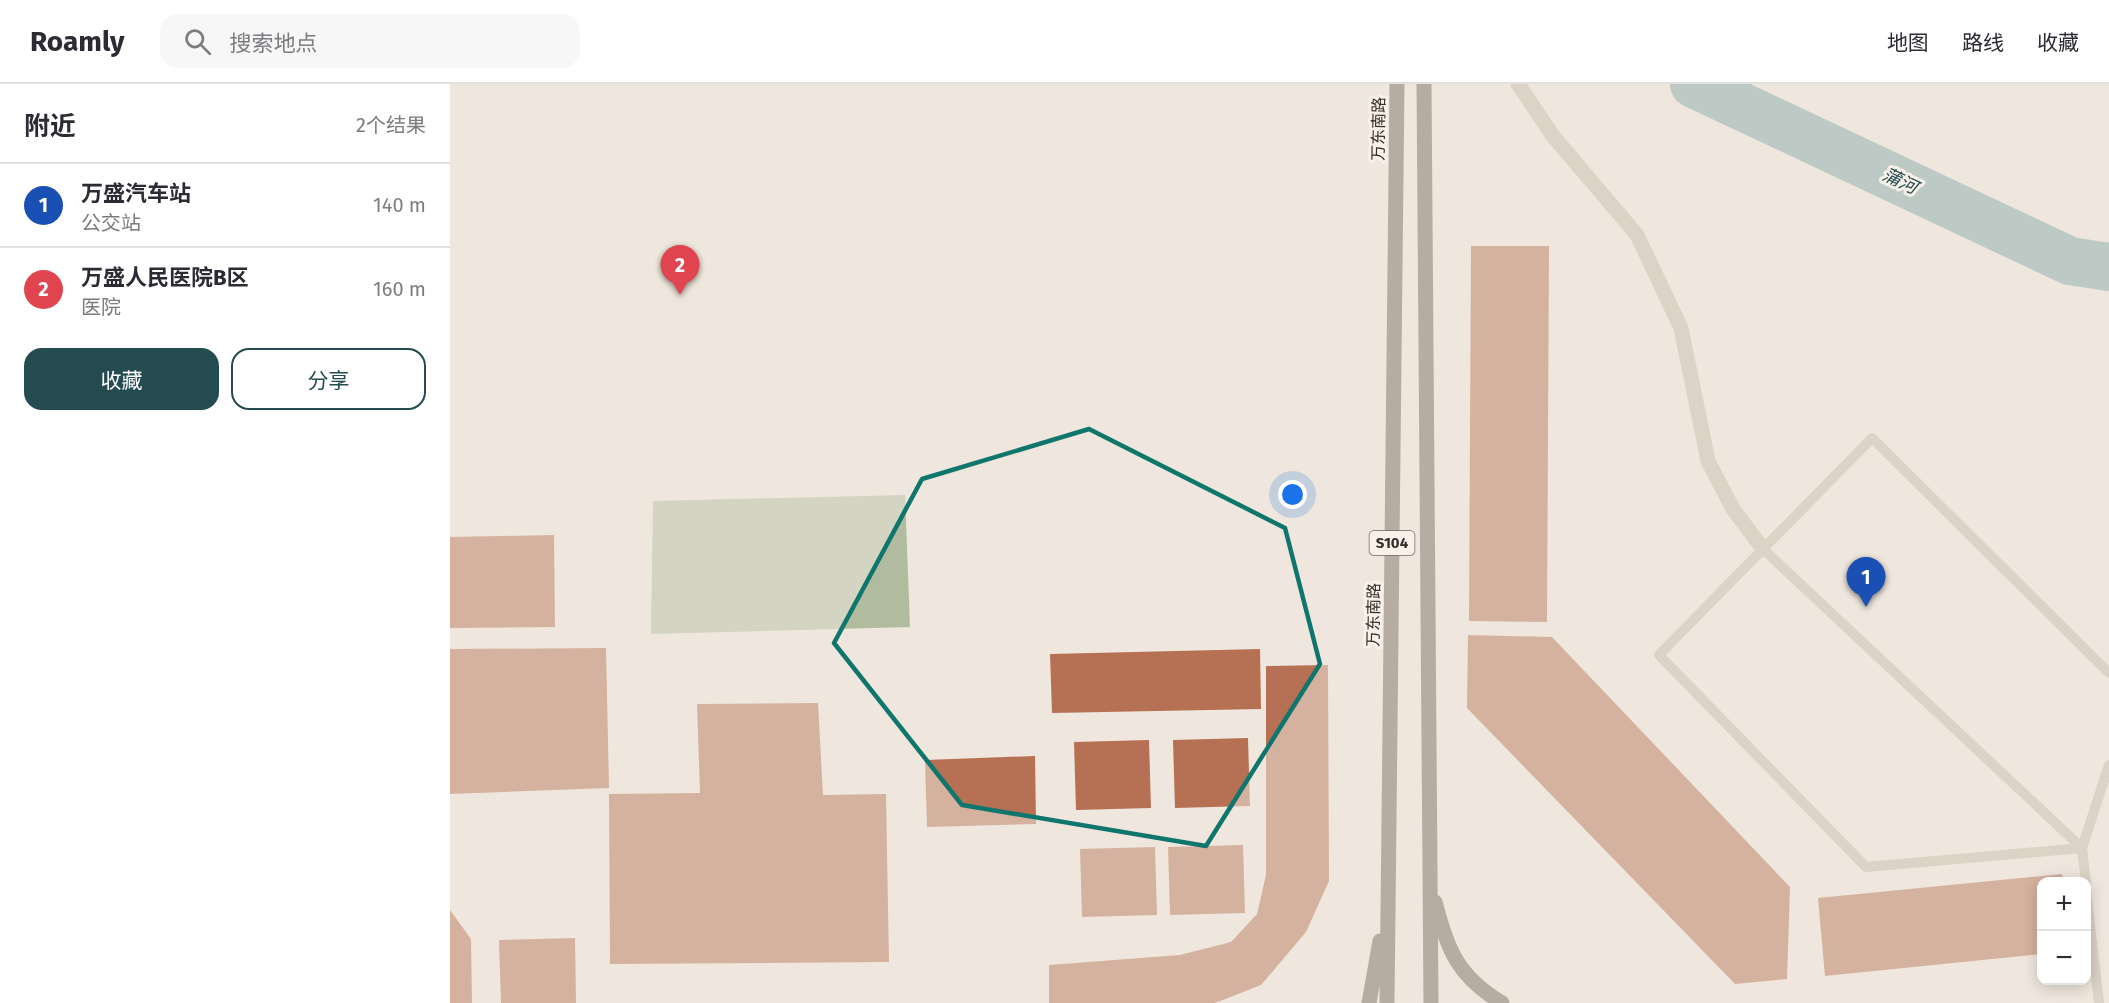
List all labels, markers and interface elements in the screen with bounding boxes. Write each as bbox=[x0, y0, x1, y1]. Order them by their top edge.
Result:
search box bbox=[160, 14, 580, 68]
text: Roamly bbox=[30, 25, 124, 58]
icon: search bbox=[181, 25, 214, 58]
text: 搜索地点 bbox=[229, 30, 318, 57]
text: 地图 bbox=[1887, 30, 1929, 56]
text: 路线 bbox=[1962, 30, 2004, 56]
text: 收藏 bbox=[2037, 30, 2079, 56]
street label: 万东南路 bbox=[1368, 97, 1389, 161]
text: 附近 bbox=[24, 111, 76, 142]
text: 2个结果 bbox=[356, 113, 426, 137]
water label: 蒲河 bbox=[1879, 163, 1924, 200]
text: 万盛汽车站 bbox=[81, 180, 191, 207]
text: 1 bbox=[39, 193, 48, 217]
text: 140 m bbox=[373, 193, 426, 217]
text: 公交站 bbox=[81, 211, 141, 235]
pin: 2 bbox=[660, 246, 700, 295]
text: 万盛人民医院B区 bbox=[81, 264, 249, 291]
text: 2 bbox=[38, 277, 49, 301]
text: 160 m bbox=[373, 277, 426, 301]
text: 医院 bbox=[81, 295, 121, 319]
button: 收藏 bbox=[24, 348, 219, 410]
button: 分享 bbox=[231, 348, 426, 410]
your location bbox=[1278, 480, 1307, 509]
road number: S104 bbox=[1370, 531, 1414, 555]
pin: 1 bbox=[1846, 558, 1886, 607]
street label: 万东南路 bbox=[1363, 583, 1384, 647]
map controls bbox=[2037, 877, 2091, 985]
button: + bbox=[2037, 877, 2091, 931]
button: − bbox=[2037, 931, 2091, 985]

